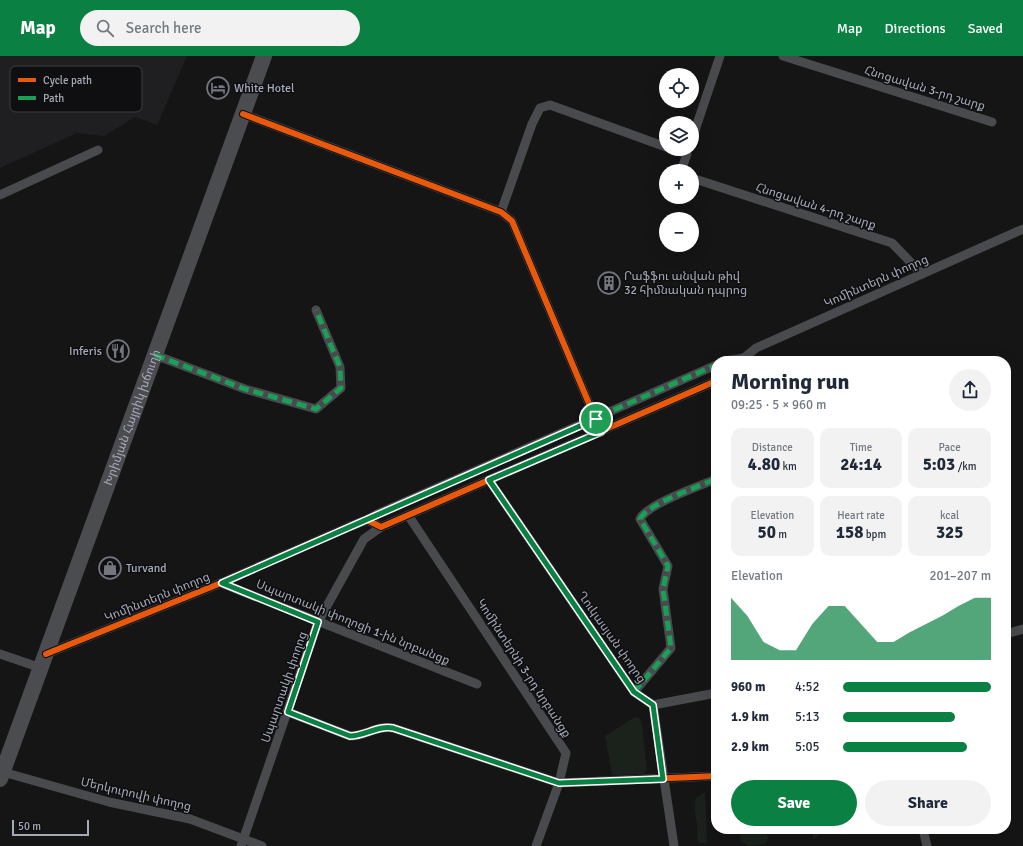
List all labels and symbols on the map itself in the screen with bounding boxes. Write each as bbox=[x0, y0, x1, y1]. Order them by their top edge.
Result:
street label: Հնոցավան 3-րդ շարք bbox=[863, 63, 987, 114]
legend bbox=[10, 66, 142, 112]
text: Cycle path bbox=[43, 74, 92, 87]
hotel icon: White Hotel bbox=[205, 75, 231, 101]
place label: White Hotel bbox=[234, 81, 295, 96]
text: Path bbox=[43, 92, 64, 105]
street label: Հնոցավան 4-րդ շարք bbox=[754, 180, 878, 233]
street label: Կոմինտերն փողոց bbox=[822, 252, 931, 311]
place label: Րաֆֆու անվան թիվ 32 հիմնական դպրոց bbox=[624, 269, 747, 298]
building icon: Րաֆֆու անվան թիվ 32 հիմնական դպրոց bbox=[596, 270, 622, 296]
restaurant icon: Inferis bbox=[105, 338, 131, 364]
place label: Inferis bbox=[69, 344, 102, 359]
street label: Խրիմյան Հայրիկ խճուղի bbox=[101, 347, 164, 488]
pin bbox=[579, 402, 613, 436]
shop icon: Turvand bbox=[97, 555, 123, 581]
place label: Turvand bbox=[126, 561, 167, 576]
street label: Կոմինտերն փողոց bbox=[102, 569, 212, 625]
street label: Սպարտակի փողոցի 1-ին նրբանցք bbox=[254, 577, 452, 668]
street label: Ղուկասյան փողոց bbox=[574, 588, 649, 686]
street label: Կոմինտերնի 3-րդ նրբանցք bbox=[473, 596, 574, 740]
street label: Սպարտակի փողոց bbox=[258, 630, 311, 745]
street label: Մերկուրովի փողոց bbox=[79, 774, 193, 815]
scale bar bbox=[12, 818, 89, 837]

